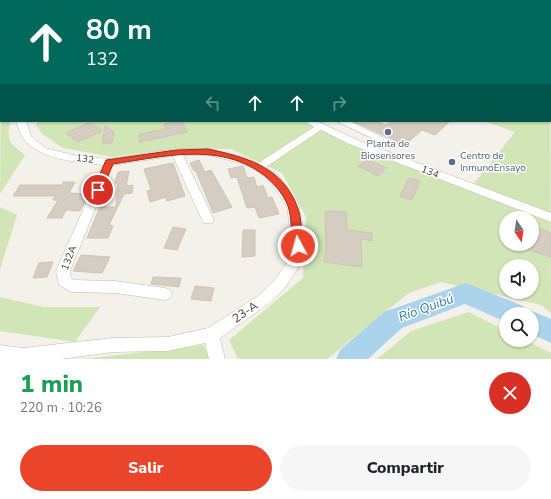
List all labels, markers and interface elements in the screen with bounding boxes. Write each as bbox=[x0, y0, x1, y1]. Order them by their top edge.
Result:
text: 80 m bbox=[86, 11, 152, 49]
icon: ahead bbox=[20, 16, 72, 68]
text: 132 bbox=[86, 47, 118, 71]
icon: left bbox=[202, 92, 224, 114]
icon: ahead bbox=[244, 92, 266, 114]
icon: ahead bbox=[286, 92, 308, 114]
icon: right bbox=[328, 92, 350, 114]
marker: Planta de Biosensores bbox=[383, 127, 393, 137]
place label: Planta de Biosensores bbox=[361, 137, 415, 163]
place label: Centro de InmunoEnsayo bbox=[460, 149, 526, 175]
street label: 132 bbox=[75, 151, 95, 167]
marker: Centro de InmunoEnsayo bbox=[447, 157, 457, 167]
street label: 134 bbox=[419, 162, 441, 182]
pin bbox=[81, 173, 115, 207]
icon: arrive bbox=[87, 179, 109, 201]
north arrow bbox=[499, 211, 539, 251]
map controls bbox=[499, 211, 539, 347]
position arrow bbox=[277, 225, 319, 267]
street label: 132A bbox=[58, 243, 80, 272]
button: sound bbox=[499, 259, 539, 299]
water label: Río Quibú bbox=[396, 290, 456, 326]
street label: 23-A bbox=[229, 297, 261, 326]
button: search bbox=[499, 307, 539, 347]
text: 1 min bbox=[20, 368, 83, 400]
button: close bbox=[489, 372, 531, 414]
text: 220 m · 10:26 bbox=[20, 399, 102, 417]
button: Salir bbox=[20, 445, 272, 491]
button: Compartir bbox=[280, 445, 531, 491]

